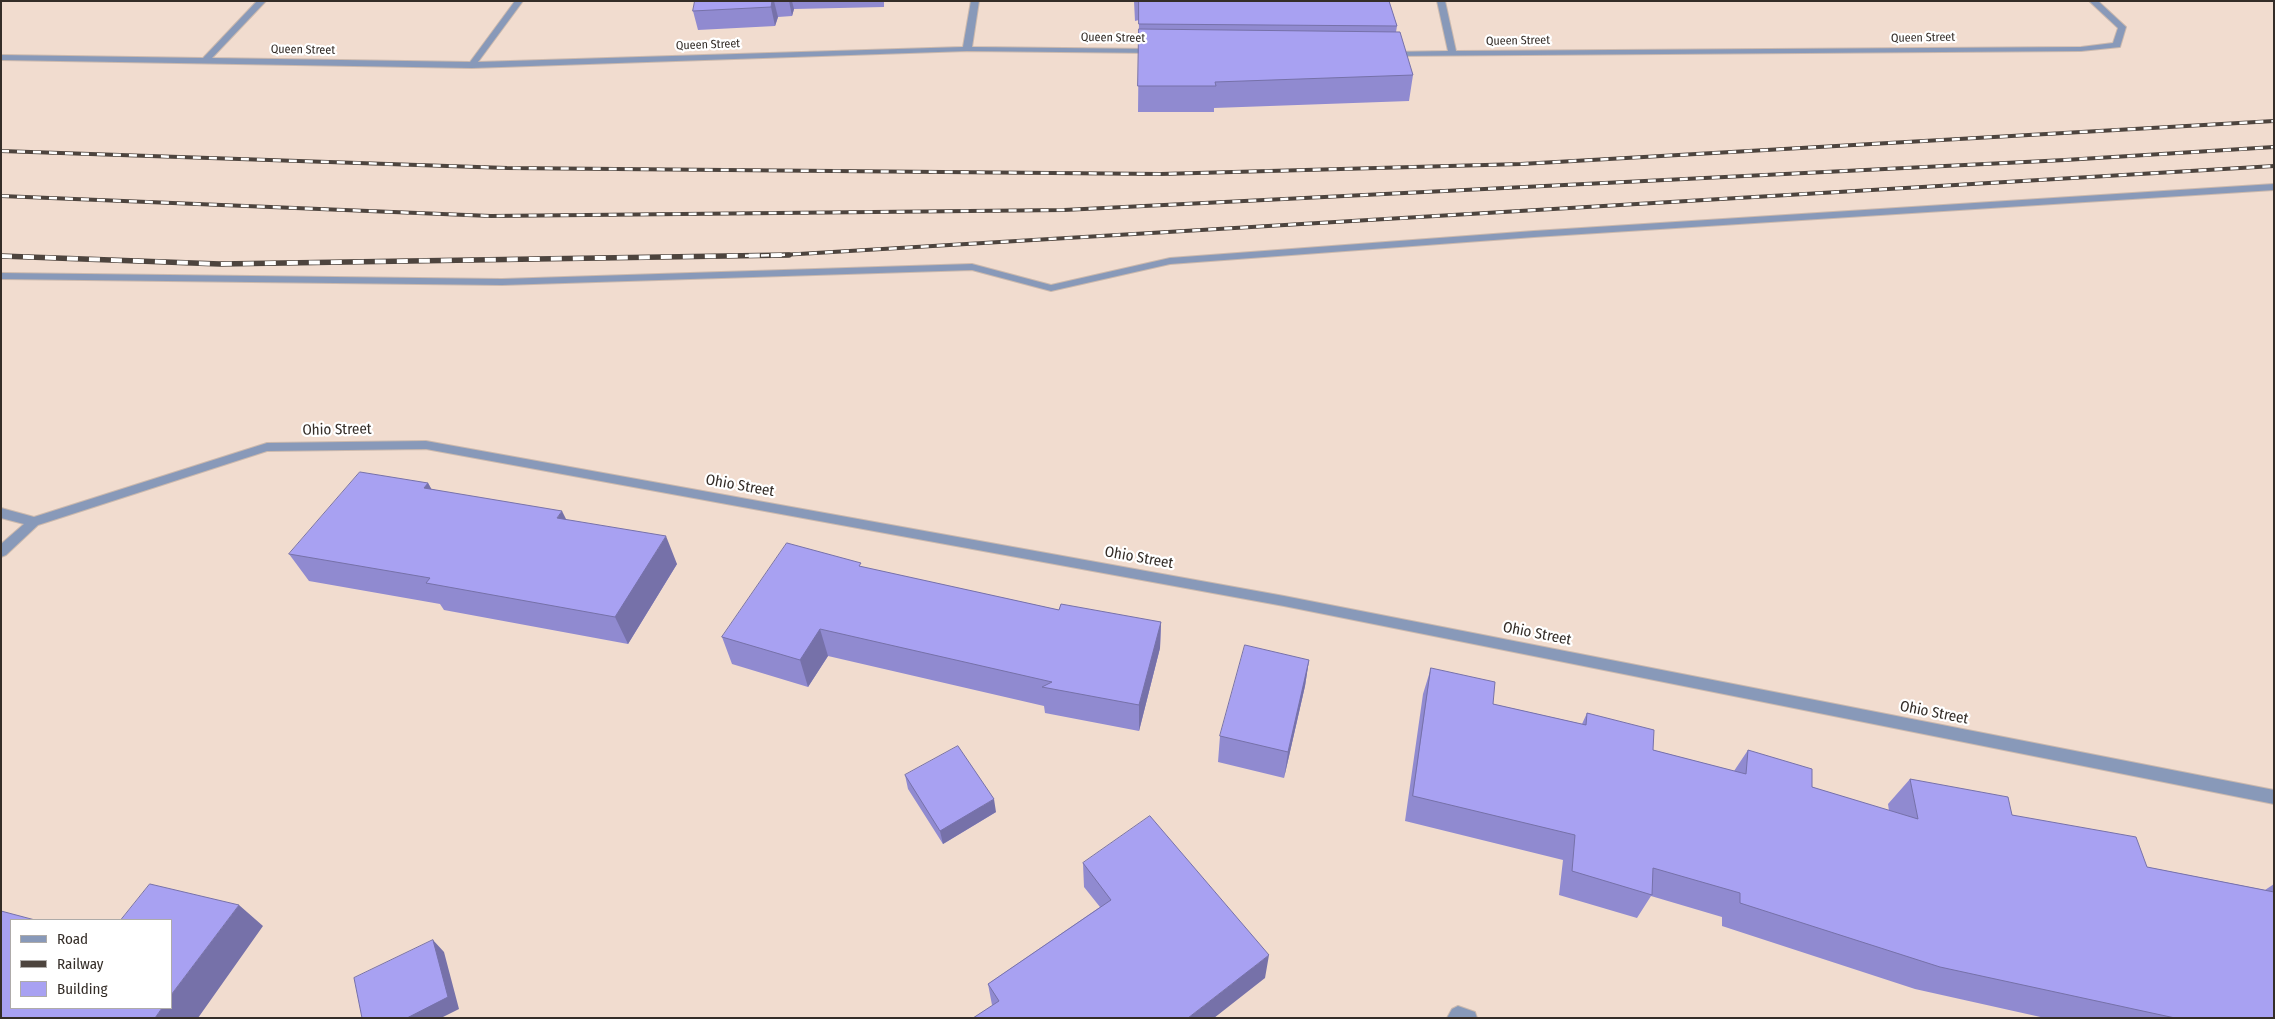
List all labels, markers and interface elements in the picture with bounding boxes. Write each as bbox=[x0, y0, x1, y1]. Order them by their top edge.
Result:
street label: Queen Street bbox=[1081, 30, 1145, 46]
street label: Queen Street bbox=[1891, 30, 1955, 46]
street label: Queen Street bbox=[1486, 33, 1550, 49]
street label: Queen Street bbox=[676, 37, 740, 53]
street label: Queen Street bbox=[271, 42, 335, 58]
street label: Ohio Street bbox=[302, 420, 372, 440]
street label: Ohio Street bbox=[704, 471, 776, 501]
street label: Ohio Street bbox=[1103, 543, 1175, 573]
street label: Ohio Street bbox=[1501, 619, 1573, 649]
street label: Ohio Street bbox=[1898, 698, 1970, 728]
legend bbox=[10, 919, 172, 1009]
text: Road bbox=[57, 930, 88, 948]
text: Railway bbox=[57, 955, 104, 973]
text: Building bbox=[57, 980, 108, 998]

